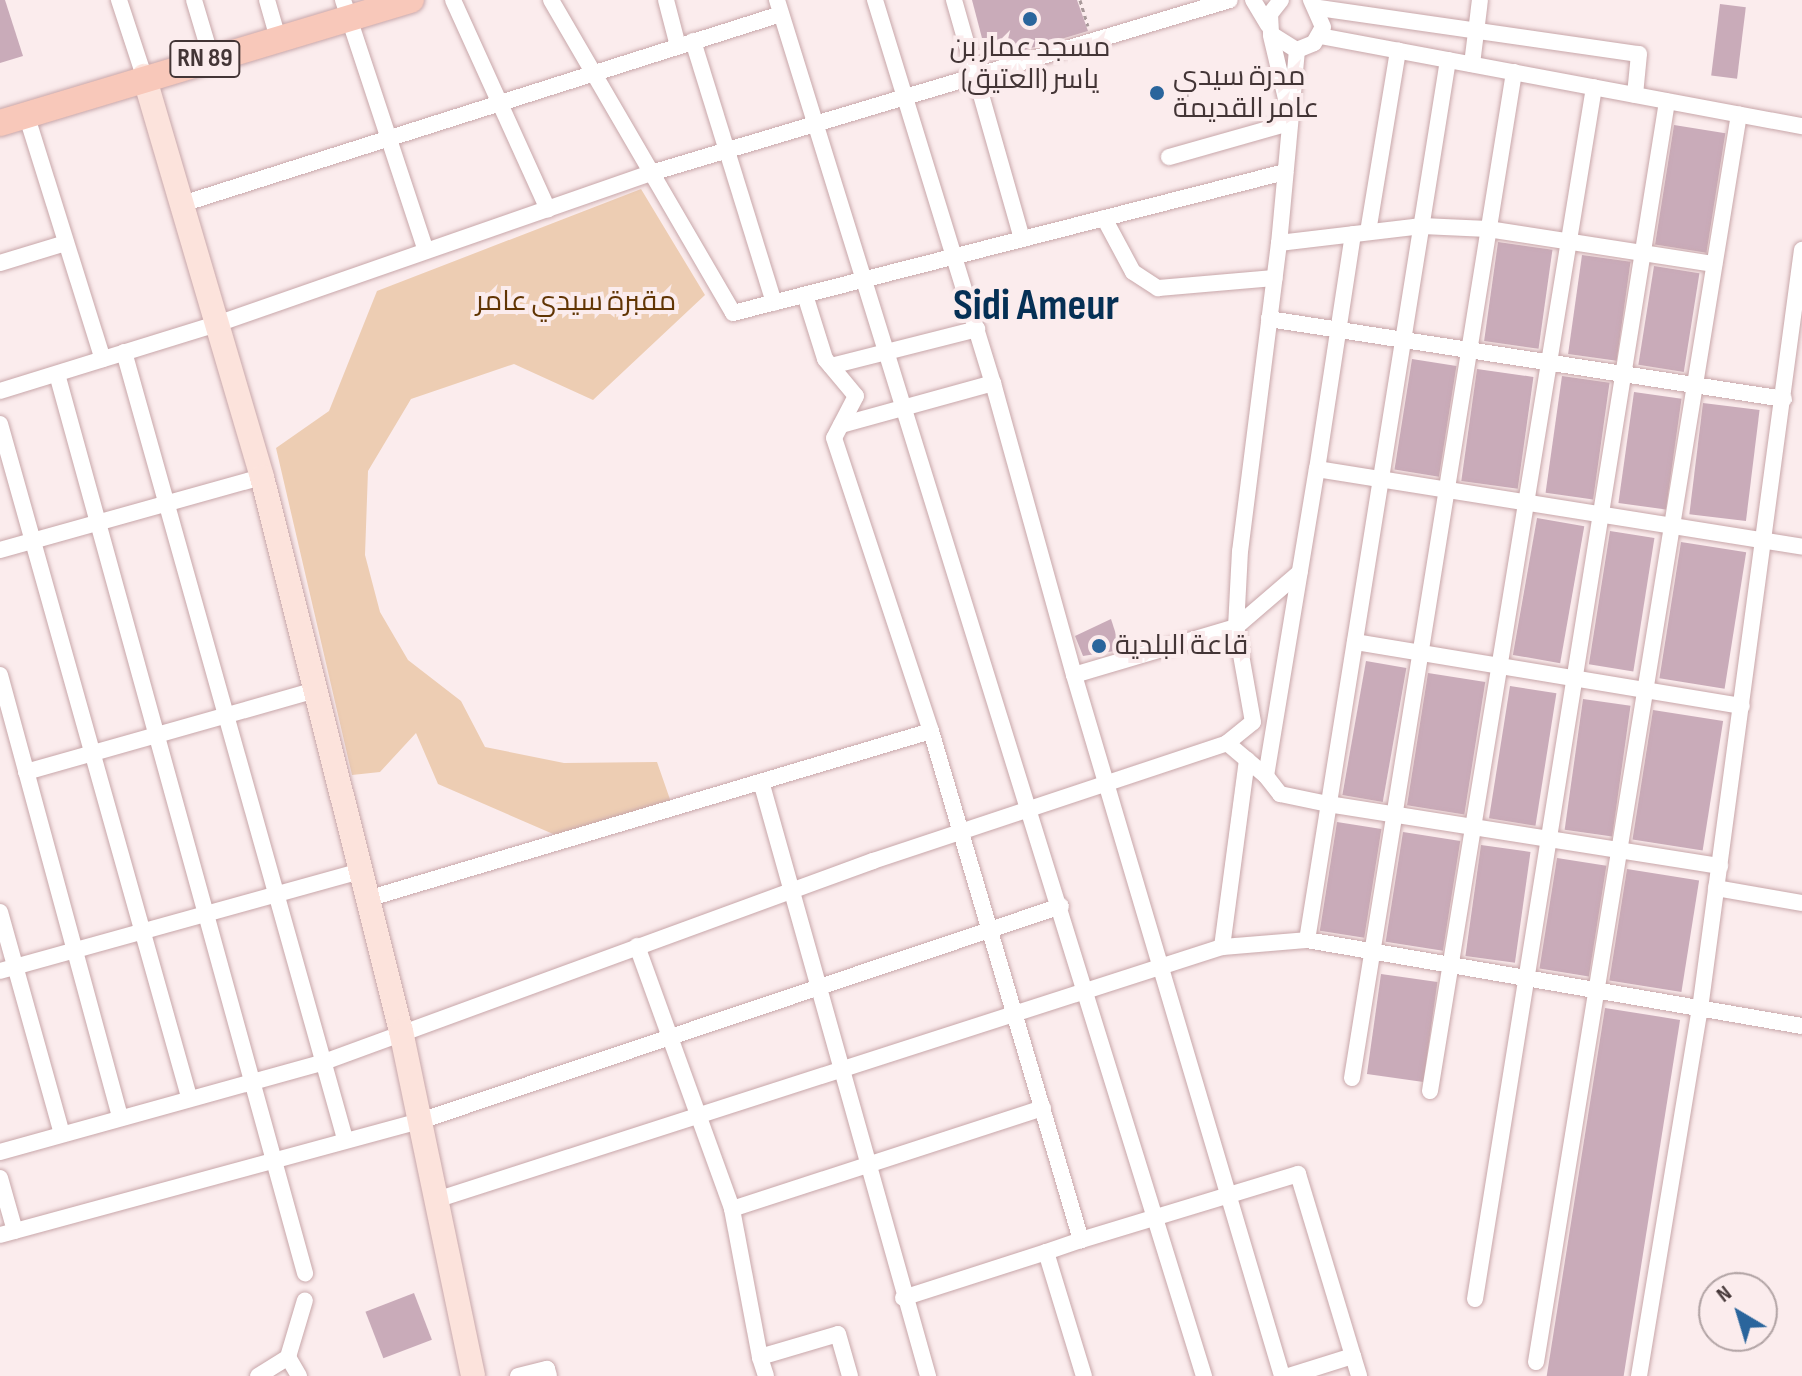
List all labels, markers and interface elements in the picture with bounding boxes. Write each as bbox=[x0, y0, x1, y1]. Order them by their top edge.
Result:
marker: مسجد عمار بن ياسر (العتيق) bbox=[1021, 10, 1039, 28]
place label: مسجد عمار بن ياسر (العتيق) bbox=[950, 31, 1110, 97]
road number: RN 89 bbox=[169, 37, 241, 81]
place label: مدرة سيدي عامر القديمة bbox=[1173, 60, 1319, 126]
marker: مدرة سيدي عامر القديمة bbox=[1148, 84, 1166, 102]
district label: Sidi Ameur bbox=[953, 280, 1119, 332]
park label: مقبرة سيدي عامر bbox=[476, 285, 676, 319]
place label: قاعة البلدية bbox=[1115, 629, 1248, 663]
marker: قاعة البلدية bbox=[1090, 637, 1108, 655]
north arrow bbox=[1698, 1272, 1778, 1352]
text: N bbox=[1711, 1280, 1737, 1309]

